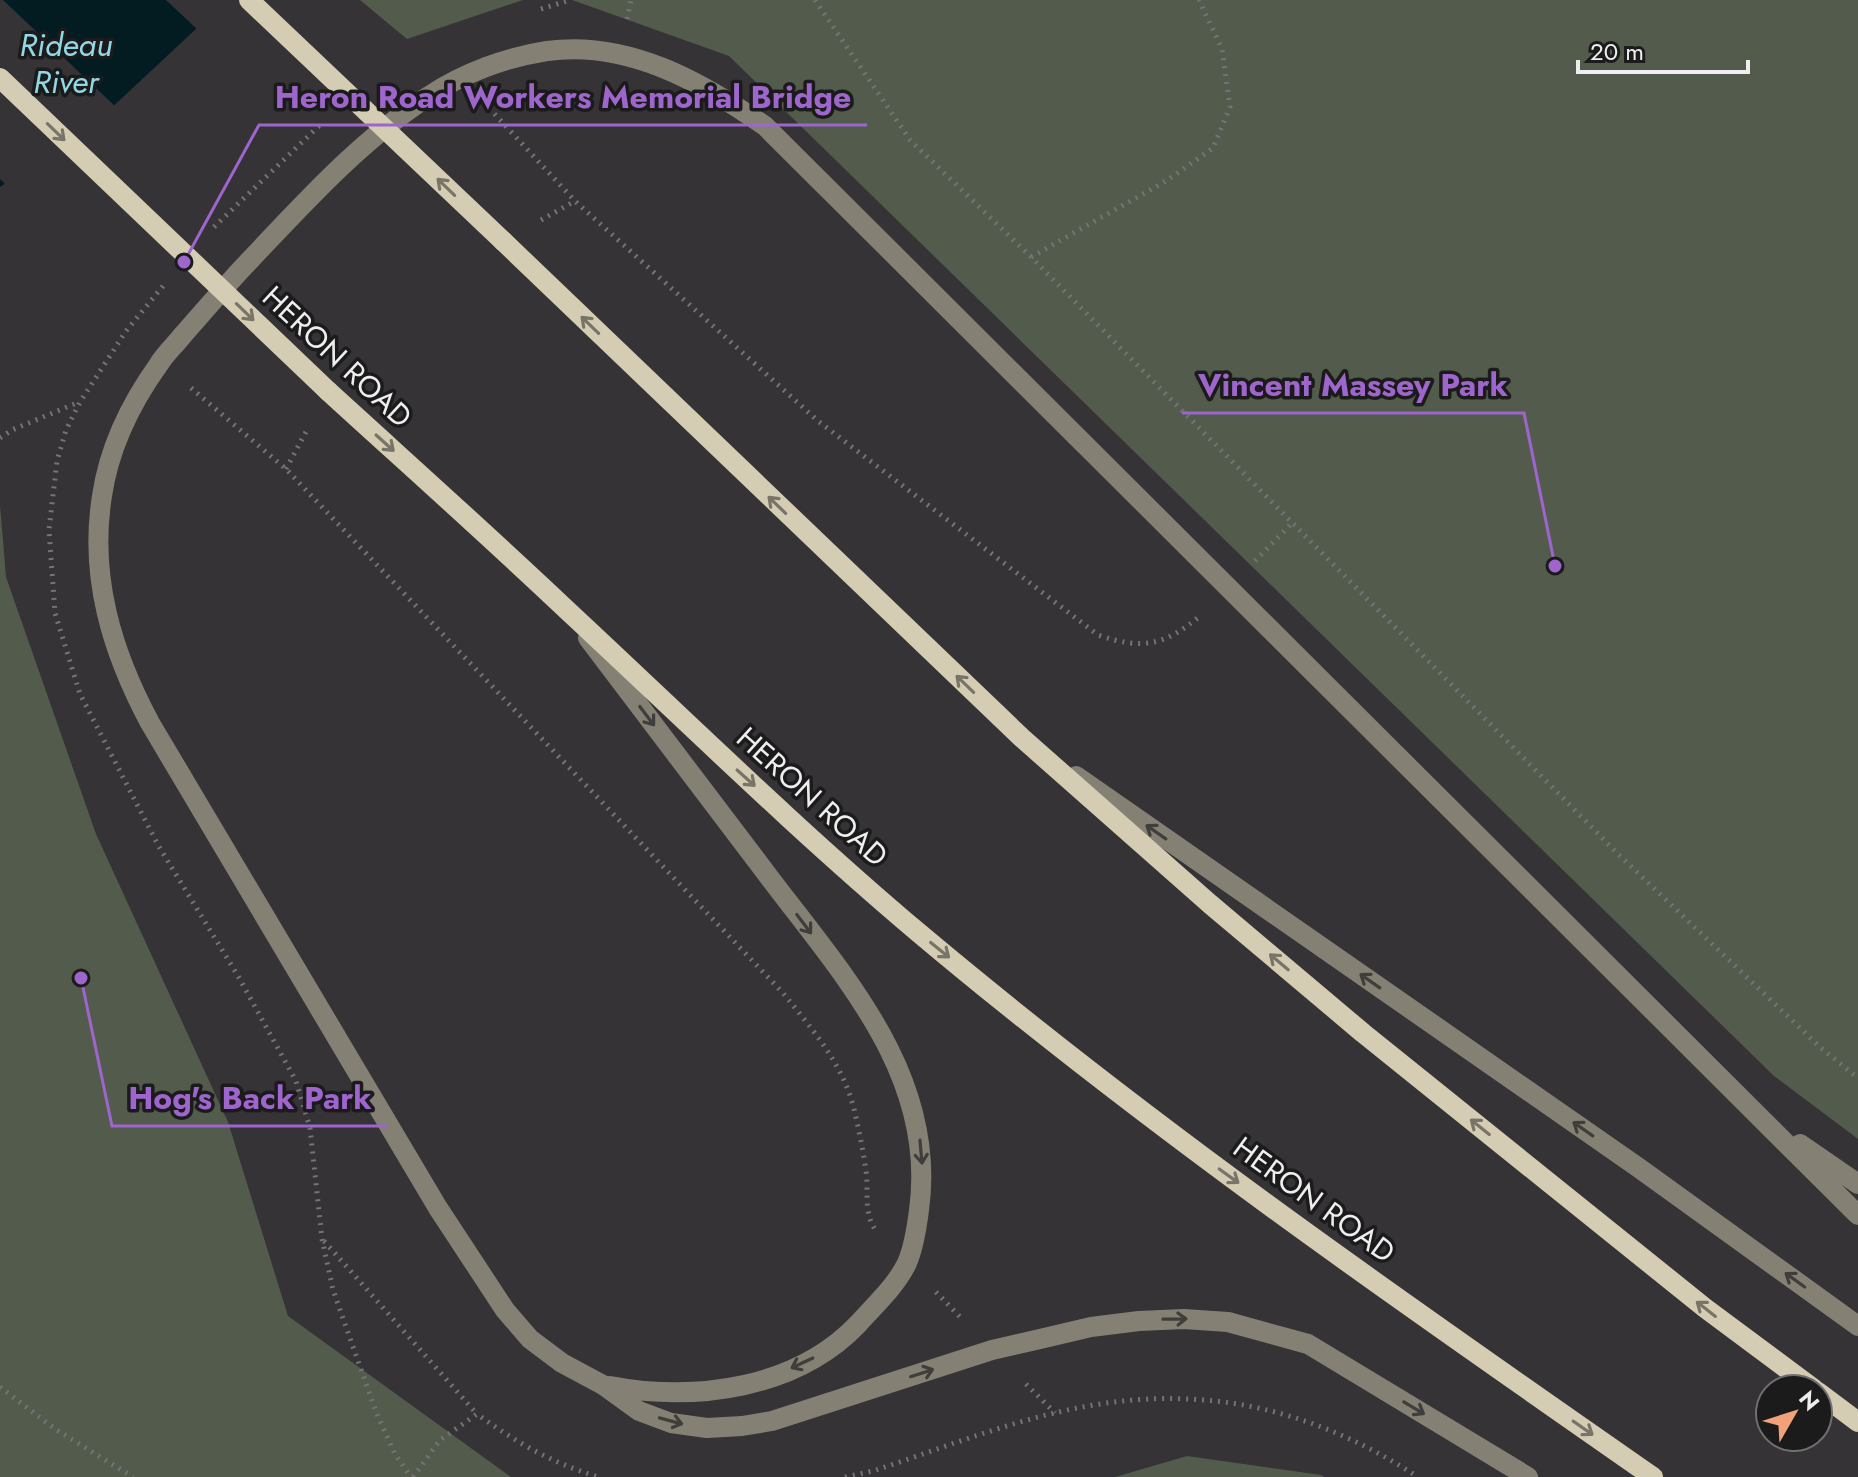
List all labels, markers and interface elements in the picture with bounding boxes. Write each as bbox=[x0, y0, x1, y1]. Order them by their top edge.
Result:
water label: Rideau River bbox=[19, 22, 113, 105]
scale bar bbox=[1578, 24, 1748, 74]
text: 20 m bbox=[1590, 34, 1644, 69]
callout: Heron Road Workers Memorial Bridge bbox=[259, 69, 867, 125]
text: Heron Road Workers Memorial Bridge bbox=[275, 74, 851, 120]
one-way arrow bbox=[46, 123, 66, 141]
one-way arrow bbox=[436, 178, 456, 197]
street label: HERON ROAD bbox=[253, 276, 422, 437]
one-way arrow bbox=[235, 302, 255, 321]
one-way arrow bbox=[580, 315, 600, 334]
callout: Vincent Massey Park bbox=[1182, 357, 1524, 413]
text: Vincent Massey Park bbox=[1197, 362, 1509, 408]
one-way arrow bbox=[375, 434, 395, 452]
one-way arrow bbox=[768, 496, 788, 514]
one-way arrow bbox=[955, 675, 975, 694]
one-way arrow bbox=[639, 705, 656, 726]
street label: HERON ROAD bbox=[727, 717, 898, 876]
one-way arrow bbox=[735, 769, 755, 787]
one-way arrow bbox=[1146, 824, 1168, 840]
one-way arrow bbox=[795, 913, 812, 934]
one-way arrow bbox=[930, 941, 950, 959]
one-way arrow bbox=[1269, 953, 1290, 971]
one-way arrow bbox=[1359, 973, 1381, 989]
callout: Hog's Back Park bbox=[112, 1070, 387, 1126]
text: Hog's Back Park bbox=[128, 1075, 372, 1121]
one-way arrow bbox=[1470, 1118, 1491, 1135]
one-way arrow bbox=[1573, 1121, 1595, 1137]
street label: HERON ROAD bbox=[1225, 1126, 1404, 1273]
one-way arrow bbox=[913, 1138, 928, 1164]
one-way arrow bbox=[1218, 1168, 1240, 1184]
one-way arrow bbox=[1784, 1272, 1806, 1288]
one-way arrow bbox=[1696, 1300, 1717, 1317]
one-way arrow bbox=[1161, 1312, 1188, 1327]
one-way arrow bbox=[791, 1356, 815, 1371]
one-way arrow bbox=[909, 1365, 934, 1380]
north arrow bbox=[1754, 1373, 1834, 1453]
text: N bbox=[1792, 1384, 1827, 1417]
one-way arrow bbox=[1402, 1400, 1425, 1416]
one-way arrow bbox=[657, 1414, 683, 1429]
one-way arrow bbox=[1572, 1420, 1594, 1436]

